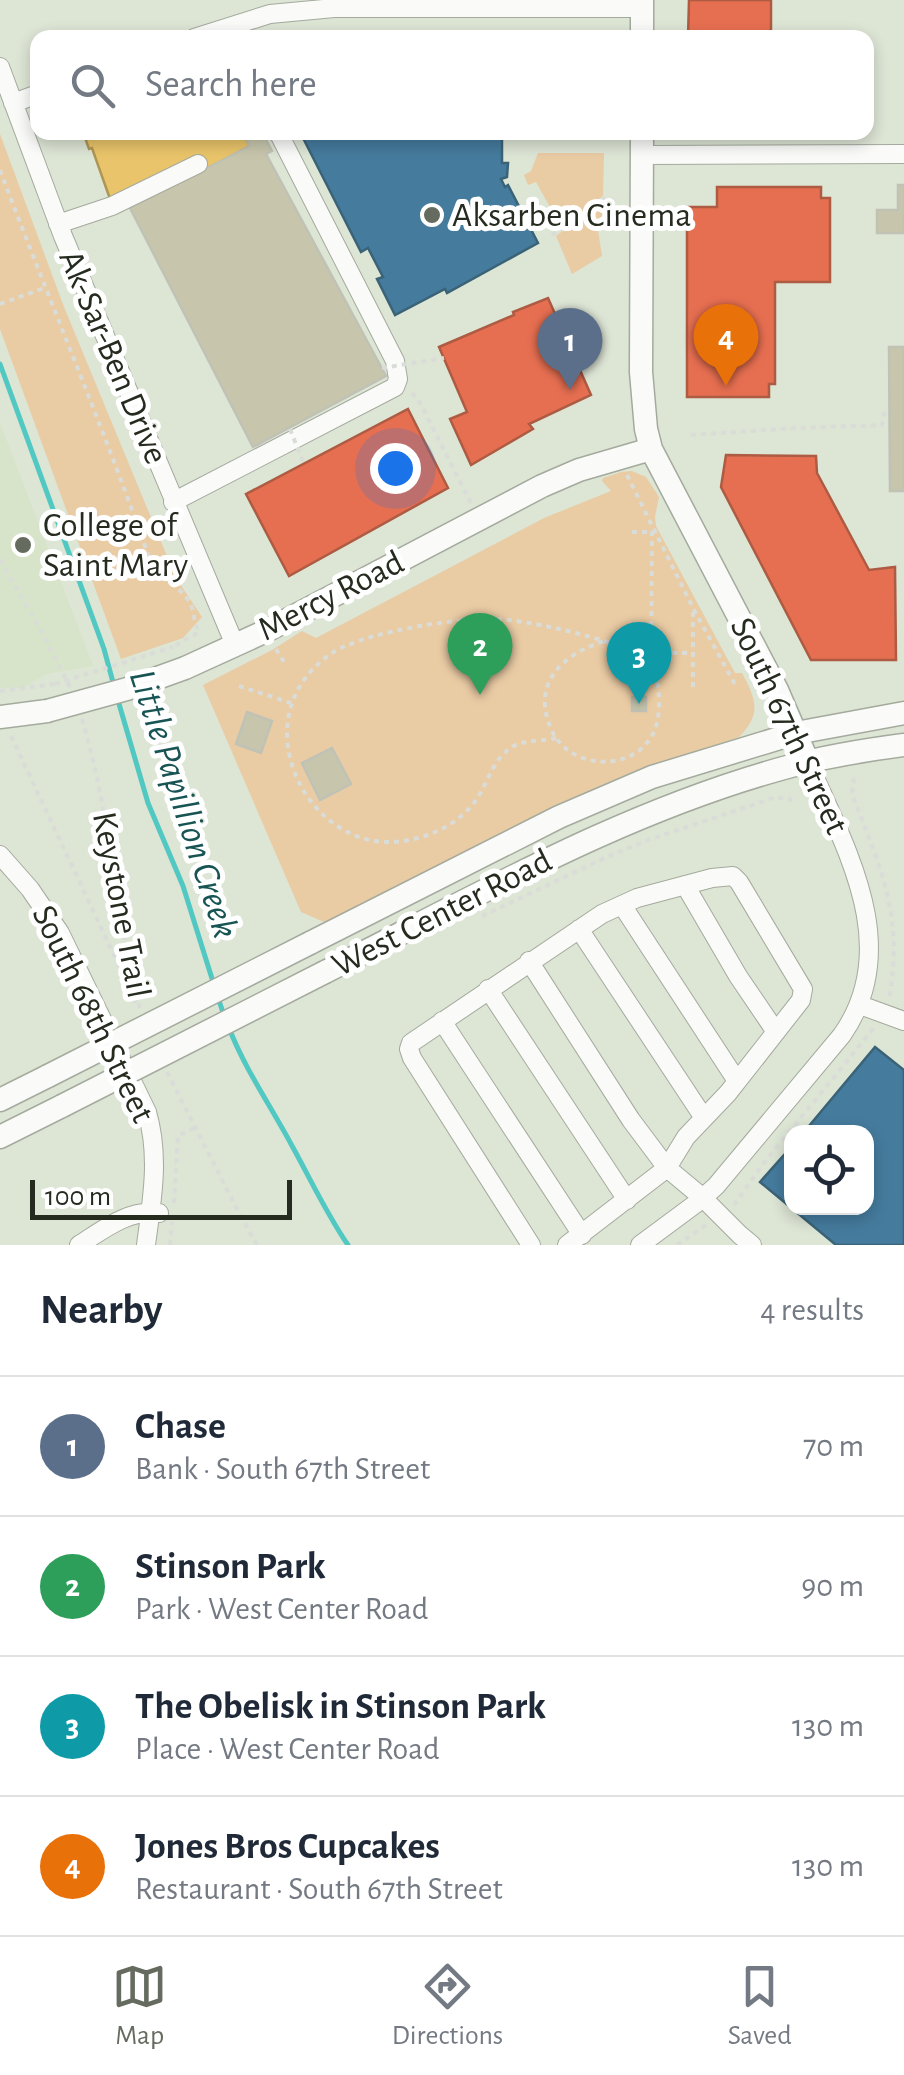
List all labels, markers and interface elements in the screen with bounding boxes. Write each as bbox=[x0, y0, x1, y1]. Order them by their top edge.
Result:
search box bbox=[30, 30, 874, 140]
icon: search bbox=[65, 58, 120, 113]
text: Search here bbox=[145, 66, 317, 104]
place label: Aksarben Cinema bbox=[452, 198, 691, 233]
marker: Aksarben Cinema bbox=[421, 204, 443, 226]
street label: Ak-Sar-Ben Drive bbox=[52, 245, 174, 469]
pin: 4 bbox=[694, 304, 758, 386]
pin: 1 bbox=[538, 308, 602, 390]
your location bbox=[370, 443, 421, 494]
place label: College of Saint Mary bbox=[43, 508, 188, 583]
marker: College of Saint Mary bbox=[12, 534, 34, 556]
street label: Mercy Road bbox=[253, 545, 409, 647]
pin: 2 bbox=[448, 612, 512, 695]
street label: South 67th Street bbox=[724, 612, 854, 840]
pin: 3 bbox=[606, 622, 672, 704]
water label: Little Papillion Creek bbox=[122, 665, 244, 943]
street label: Keystone Trail bbox=[86, 809, 156, 1001]
street label: West Center Road bbox=[327, 843, 557, 983]
street label: South 68th Street bbox=[25, 900, 161, 1128]
map controls bbox=[784, 1125, 874, 1215]
button: locate bbox=[784, 1125, 874, 1215]
scale bar bbox=[30, 1175, 292, 1220]
text: 100 m bbox=[45, 1183, 111, 1211]
text: Nearby bbox=[40, 1289, 163, 1331]
text: 4 results bbox=[760, 1294, 864, 1326]
text: Chase bbox=[135, 1408, 226, 1446]
text: 1 bbox=[67, 1430, 78, 1462]
text: 70 m bbox=[803, 1430, 864, 1462]
text: Bank · South 67th Street bbox=[135, 1453, 430, 1485]
text: Stinson Park bbox=[135, 1548, 326, 1586]
text: 2 bbox=[65, 1570, 80, 1602]
text: 90 m bbox=[801, 1570, 864, 1602]
text: Park · West Center Road bbox=[135, 1593, 428, 1625]
text: The Obelisk in Stinson Park bbox=[135, 1688, 546, 1726]
text: 3 bbox=[66, 1710, 79, 1742]
text: 130 m bbox=[792, 1710, 864, 1742]
text: Place · West Center Road bbox=[135, 1733, 440, 1765]
text: Jones Bros Cupcakes bbox=[135, 1828, 440, 1866]
text: 4 bbox=[64, 1850, 81, 1882]
text: 130 m bbox=[792, 1850, 864, 1882]
text: Restaurant · South 67th Street bbox=[135, 1873, 503, 1905]
tab: Map bbox=[112, 1959, 167, 2053]
tab: Directions bbox=[392, 1959, 503, 2053]
tab: Saved bbox=[728, 1959, 792, 2053]

